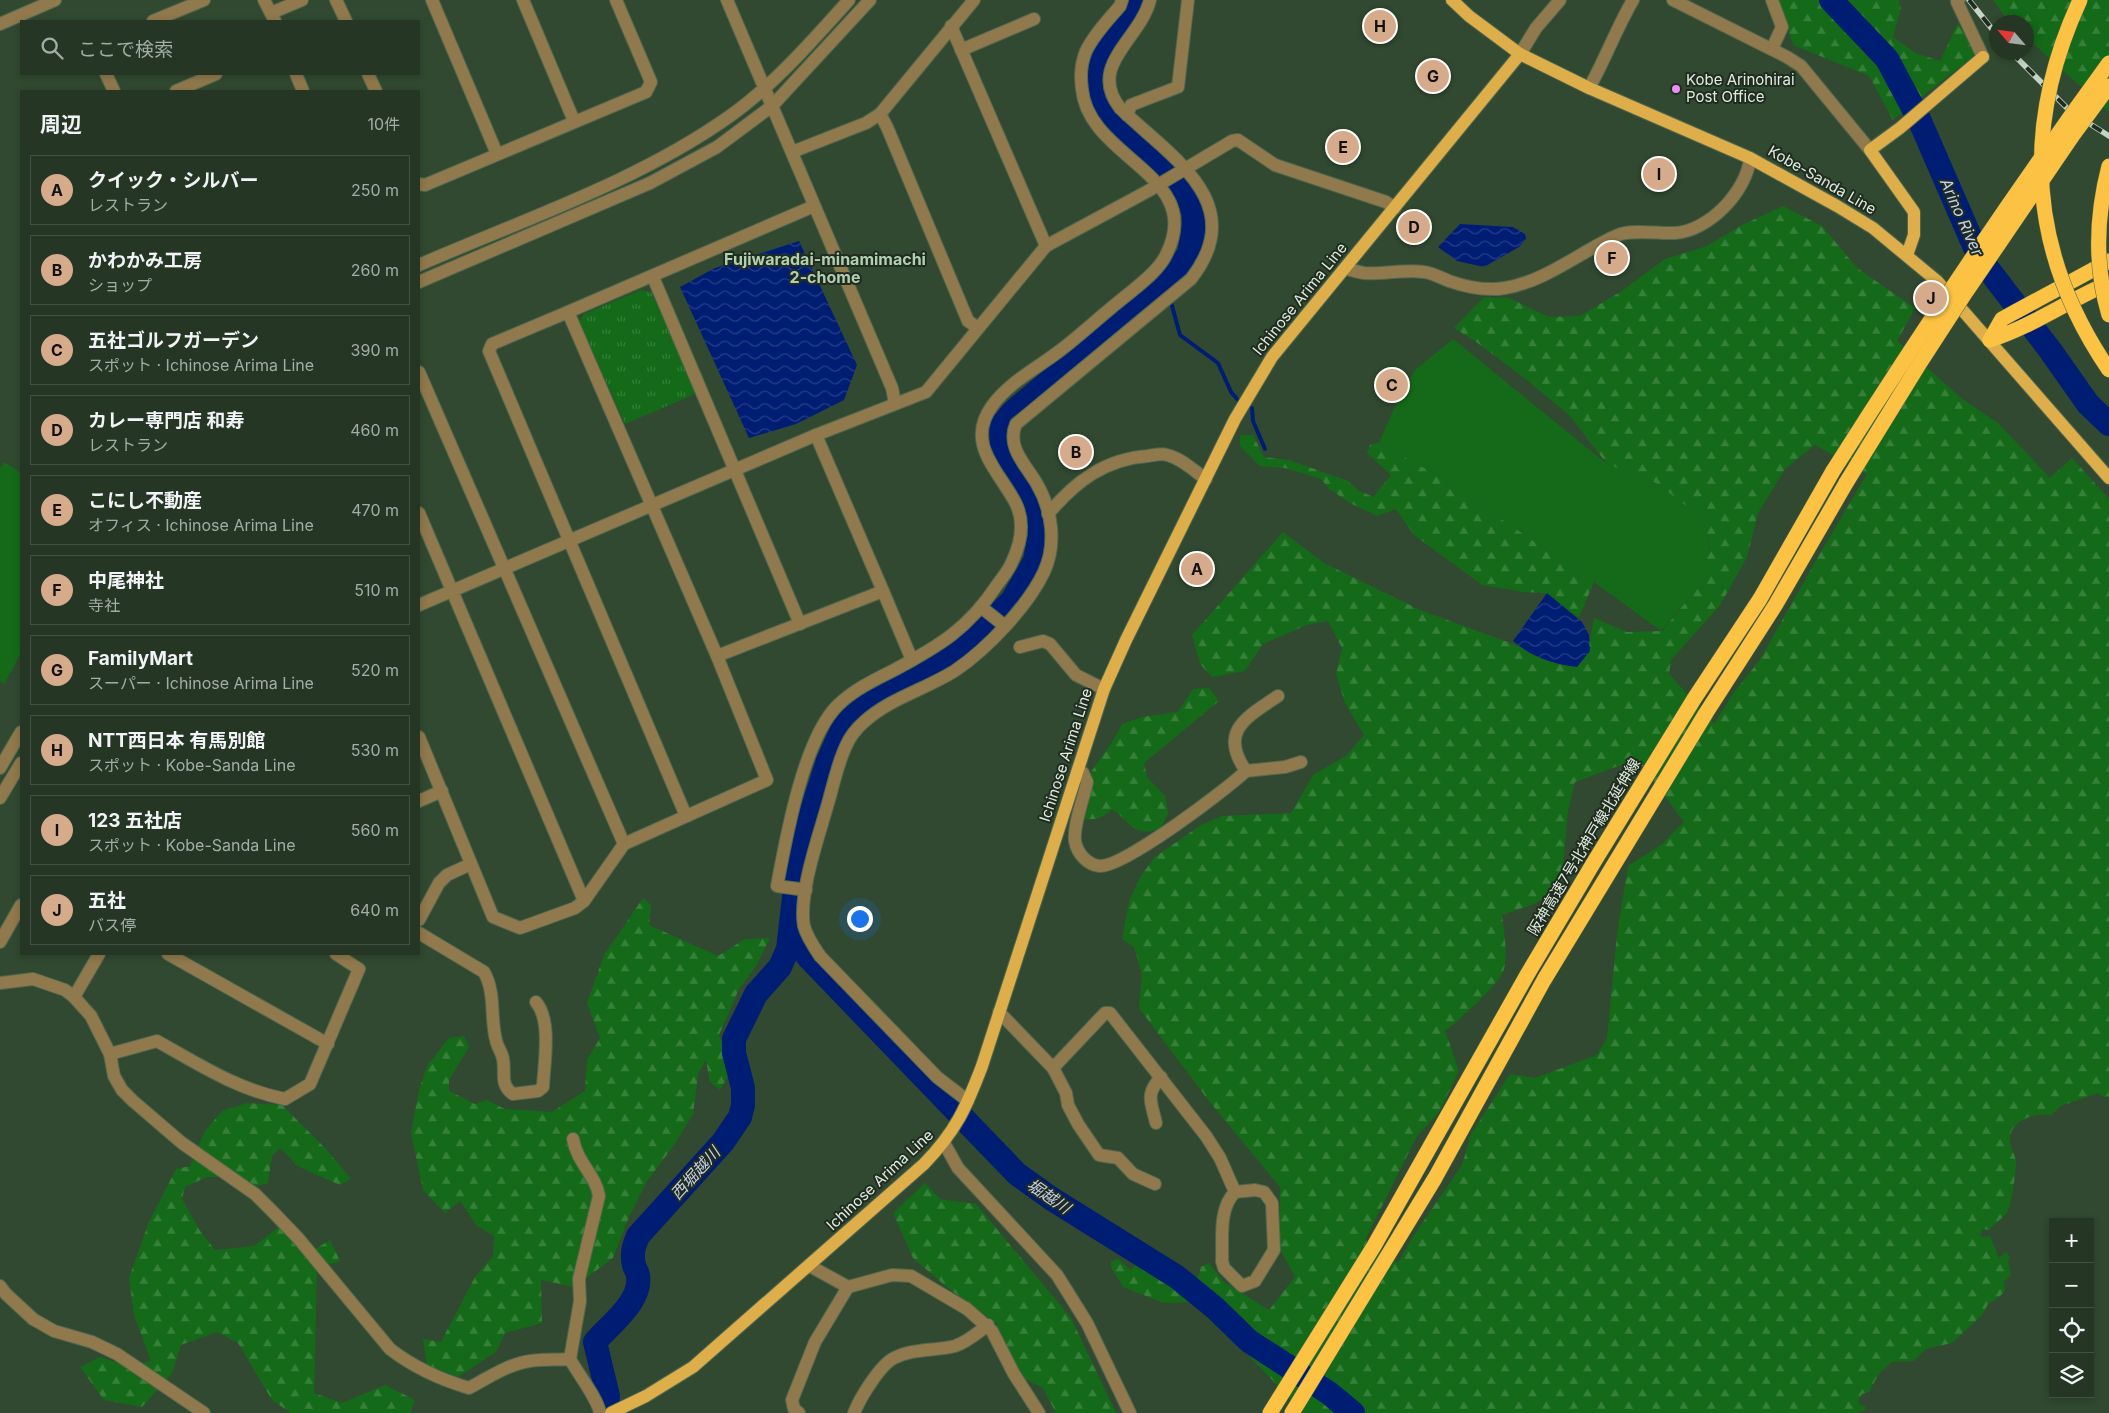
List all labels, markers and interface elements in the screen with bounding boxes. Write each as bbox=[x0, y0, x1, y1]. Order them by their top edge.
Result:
pin: H bbox=[1364, 7, 1396, 45]
north arrow bbox=[1989, 15, 2034, 60]
search box bbox=[20, 20, 420, 75]
icon: search bbox=[38, 34, 66, 62]
text: ここで検索 bbox=[78, 38, 173, 61]
pin: G bbox=[1417, 57, 1449, 95]
place label: Kobe Arinohirai Post Office bbox=[1686, 70, 1795, 106]
marker: Kobe Arinohirai Post Office bbox=[1670, 83, 1682, 95]
text: 周辺 bbox=[40, 112, 82, 137]
text: 10件 bbox=[367, 114, 400, 134]
pin: E bbox=[1327, 128, 1359, 166]
street label: Kobe-Sanda Line bbox=[1765, 141, 1880, 218]
pin: I bbox=[1643, 155, 1675, 193]
text: クイック・シルバー bbox=[88, 169, 259, 192]
water label: Arino River bbox=[1936, 174, 1988, 260]
text: A bbox=[51, 180, 63, 200]
text: 250 m bbox=[351, 180, 399, 200]
text: レストラン bbox=[88, 195, 168, 215]
pin: D bbox=[1398, 208, 1430, 246]
street label: Ichinose Arima Line bbox=[1248, 239, 1351, 359]
pin: F bbox=[1596, 239, 1628, 277]
text: かわかみ工房 bbox=[88, 249, 202, 272]
district label: Fujiwaradai-minamimachi 2-chome bbox=[724, 249, 926, 287]
text: B bbox=[52, 260, 62, 280]
text: 260 m bbox=[351, 260, 399, 280]
text: ショップ bbox=[88, 275, 152, 295]
pin: J bbox=[1915, 279, 1947, 317]
text: 五社ゴルフガーデン bbox=[88, 329, 259, 352]
text: C bbox=[51, 340, 63, 360]
text: 390 m bbox=[351, 340, 399, 360]
text: スポット · Ichinose Arima Line bbox=[88, 355, 314, 375]
pin: C bbox=[1376, 366, 1408, 404]
text: カレー専門店 和寿 bbox=[88, 409, 245, 432]
text: D bbox=[51, 420, 63, 440]
text: 460 m bbox=[350, 420, 399, 440]
pin: B bbox=[1060, 433, 1092, 471]
text: レストラン bbox=[88, 435, 168, 455]
text: こにし不動産 bbox=[88, 489, 202, 512]
text: E bbox=[52, 500, 62, 520]
text: 470 m bbox=[351, 500, 399, 520]
text: オフィス · Ichinose Arima Line bbox=[88, 515, 314, 535]
pin: A bbox=[1181, 550, 1213, 588]
text: 中尾神社 bbox=[88, 569, 164, 592]
text: F bbox=[52, 580, 62, 600]
text: 510 m bbox=[354, 580, 399, 600]
text: 寺社 bbox=[88, 595, 120, 615]
text: FamilyMart bbox=[88, 647, 193, 670]
text: G bbox=[51, 660, 63, 680]
text: 520 m bbox=[351, 660, 399, 680]
text: スーパー · Ichinose Arima Line bbox=[88, 673, 314, 693]
street label: Ichinose Arima Line bbox=[1035, 686, 1096, 824]
text: NTT西日本 有馬別館 bbox=[88, 729, 265, 752]
text: H bbox=[51, 740, 63, 760]
text: 530 m bbox=[351, 740, 399, 760]
text: スポット · Kobe-Sanda Line bbox=[88, 755, 296, 775]
street label: 阪神高速7号北神戸線北延伸線 bbox=[1523, 755, 1644, 939]
text: 123 五社店 bbox=[88, 809, 182, 832]
text: I bbox=[55, 820, 59, 840]
text: 560 m bbox=[351, 820, 399, 840]
text: スポット · Kobe-Sanda Line bbox=[88, 835, 296, 855]
text: 五社 bbox=[88, 889, 126, 912]
text: J bbox=[52, 900, 62, 920]
text: 640 m bbox=[350, 900, 399, 920]
your location bbox=[847, 906, 873, 932]
text: バス停 bbox=[88, 915, 136, 935]
street label: Ichinose Arima Line bbox=[822, 1125, 937, 1234]
water label: 西堀越川 bbox=[666, 1141, 725, 1203]
water label: 堀越川 bbox=[1024, 1174, 1076, 1219]
map controls bbox=[2049, 1218, 2094, 1398]
button: + bbox=[2049, 1218, 2094, 1263]
button: − bbox=[2049, 1263, 2094, 1308]
button: locate bbox=[2049, 1308, 2094, 1353]
button: layers bbox=[2049, 1353, 2094, 1398]

